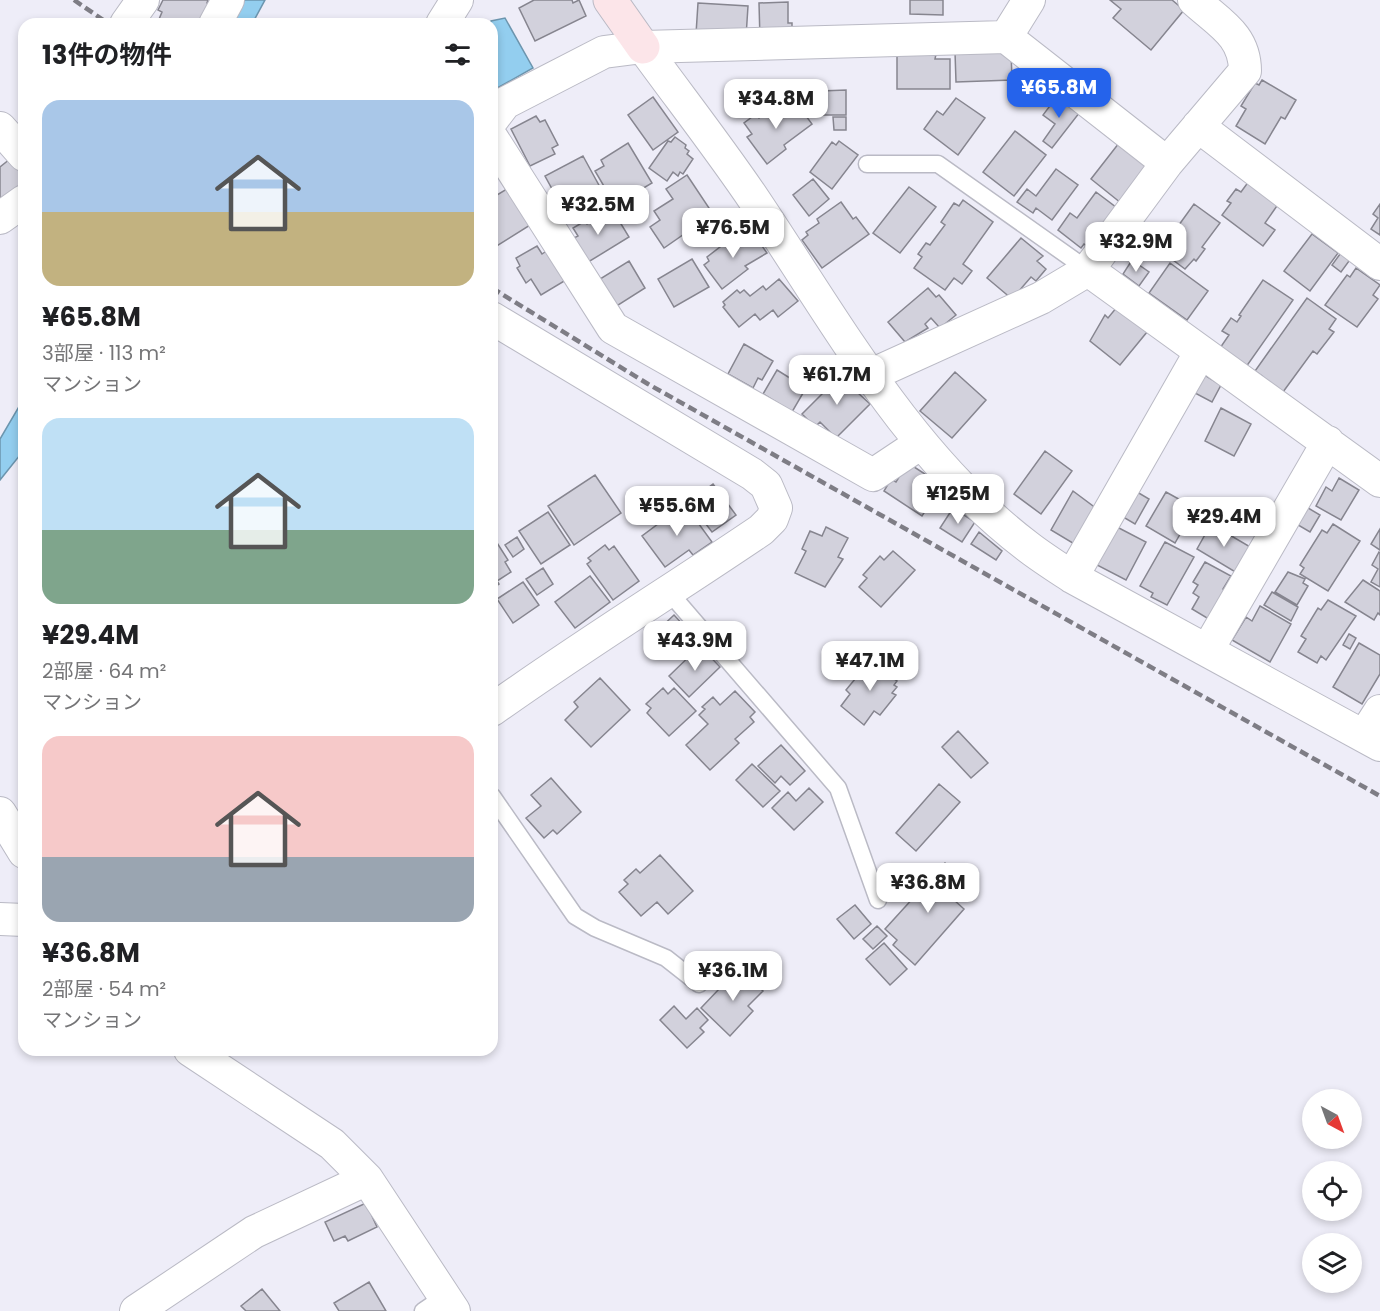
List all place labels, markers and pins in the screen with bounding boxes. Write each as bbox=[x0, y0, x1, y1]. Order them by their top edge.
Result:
pin: ¥65.8M bbox=[1010, 68, 1108, 119]
pin: ¥34.8M bbox=[727, 79, 825, 130]
pin: ¥32.5M bbox=[549, 185, 647, 236]
pin: ¥76.5M bbox=[684, 208, 782, 259]
pin: ¥32.9M bbox=[1087, 222, 1185, 273]
pin: ¥61.7M bbox=[788, 355, 886, 406]
pin: ¥125M bbox=[916, 474, 1000, 525]
pin: ¥55.6M bbox=[628, 486, 726, 537]
pin: ¥29.4M bbox=[1175, 497, 1273, 548]
pin: ¥43.9M bbox=[646, 621, 744, 672]
pin: ¥47.1M bbox=[821, 641, 919, 692]
pin: ¥36.8M bbox=[879, 863, 977, 914]
pin: ¥36.1M bbox=[684, 951, 782, 1002]

